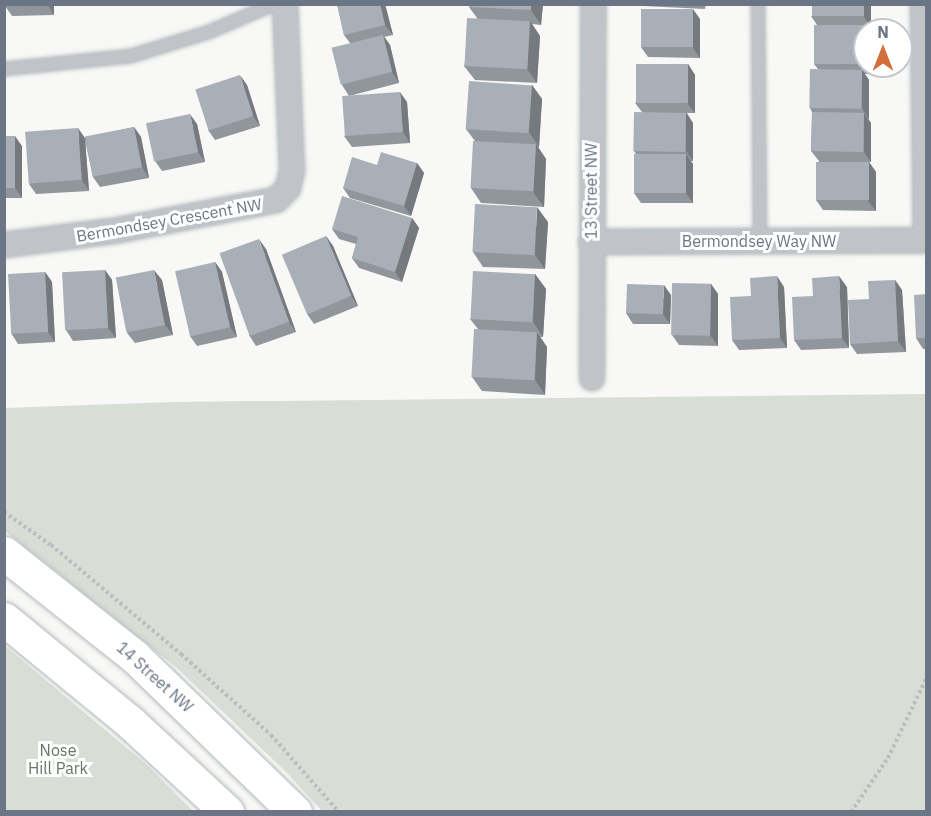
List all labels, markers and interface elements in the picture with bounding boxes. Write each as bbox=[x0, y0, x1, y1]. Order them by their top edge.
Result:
north arrow bbox=[853, 18, 913, 78]
text: N bbox=[877, 22, 889, 42]
street label: 13 Street NW bbox=[581, 143, 601, 239]
street label: Bermondsey Crescent NW bbox=[75, 194, 263, 246]
street label: Bermondsey Way NW bbox=[682, 231, 836, 251]
street label: 14 Street NW bbox=[113, 638, 197, 716]
park label: Nose Hill Park bbox=[28, 740, 88, 778]

